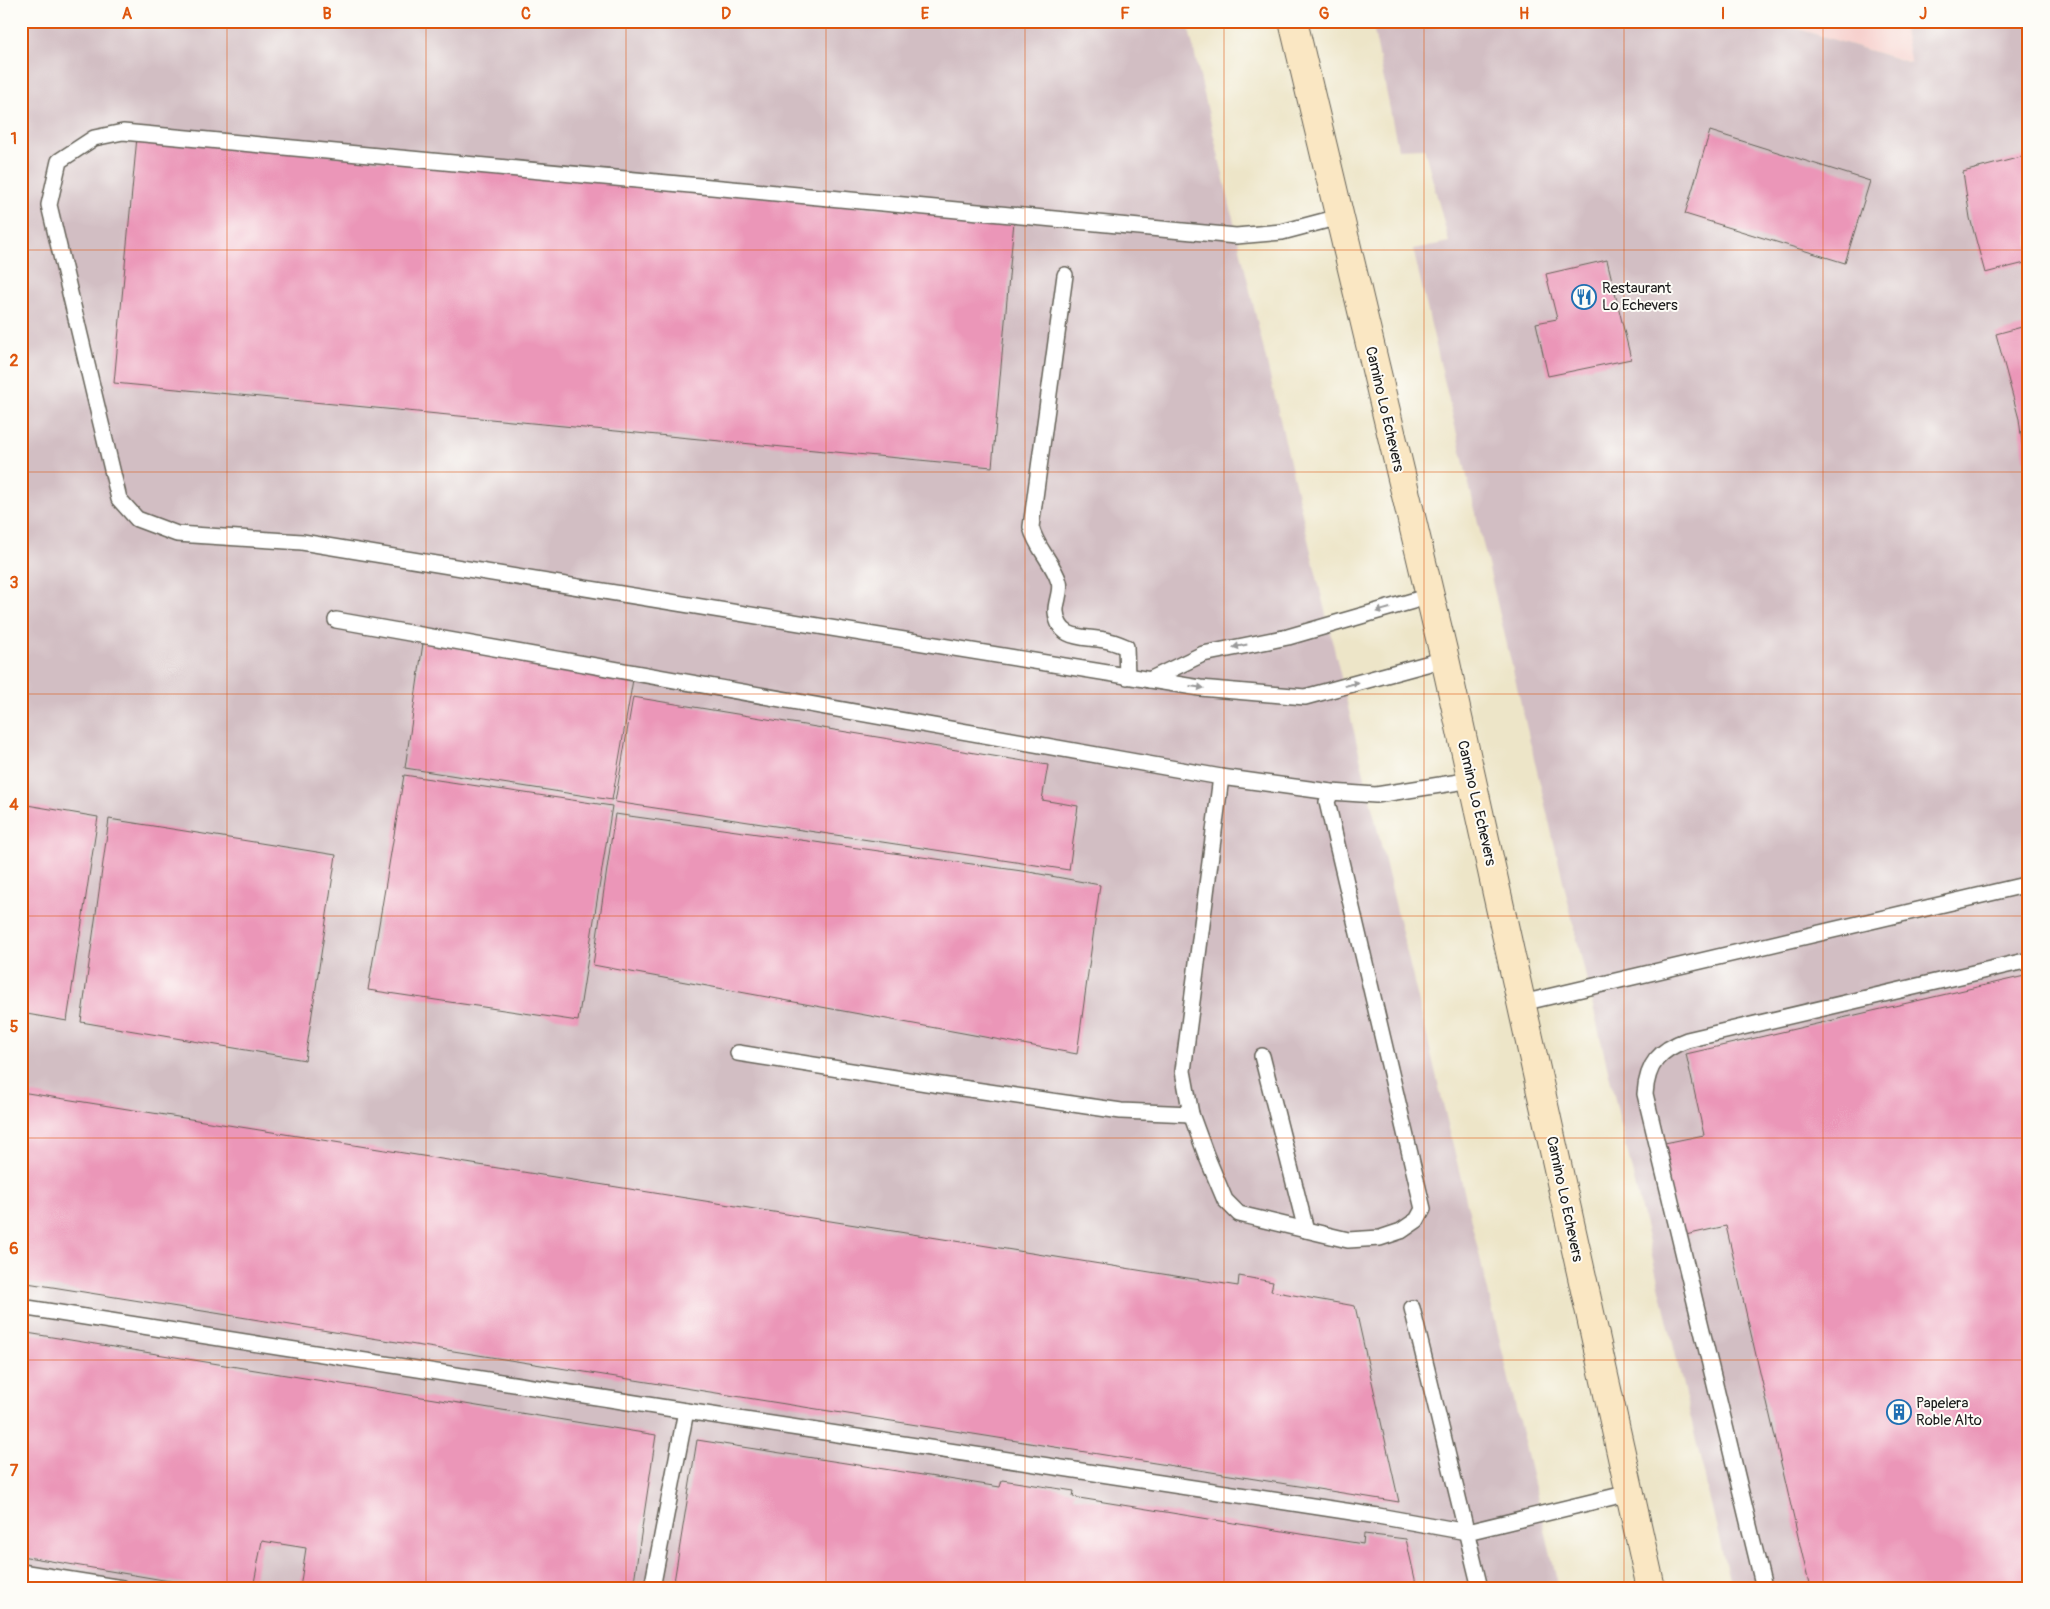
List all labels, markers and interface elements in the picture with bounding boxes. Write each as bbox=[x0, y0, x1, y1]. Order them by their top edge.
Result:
text: A bbox=[122, 4, 133, 24]
text: B bbox=[322, 4, 332, 24]
text: C bbox=[521, 4, 531, 24]
text: D bbox=[721, 4, 731, 24]
text: E bbox=[921, 4, 930, 24]
text: F bbox=[1120, 4, 1130, 24]
text: G bbox=[1319, 4, 1330, 24]
text: H bbox=[1519, 4, 1529, 24]
text: I bbox=[1721, 4, 1725, 24]
text: J bbox=[1919, 4, 1927, 24]
text: 1 bbox=[11, 129, 17, 149]
place label: Restaurant Lo Echevers bbox=[1602, 279, 1678, 315]
restaurant icon: Restaurant Lo Echevers bbox=[1571, 284, 1597, 310]
street label: Camino Lo Echevers bbox=[1361, 345, 1408, 474]
text: 2 bbox=[10, 351, 19, 371]
text: 3 bbox=[10, 573, 19, 593]
one-way arrow bbox=[1376, 606, 1391, 614]
one-way arrow bbox=[1231, 643, 1247, 651]
one-way arrow bbox=[1344, 680, 1359, 688]
one-way arrow bbox=[1189, 684, 1205, 692]
street label: Camino Lo Echevers bbox=[1453, 739, 1500, 868]
text: 4 bbox=[9, 795, 19, 815]
text: 5 bbox=[10, 1017, 19, 1037]
street label: Camino Lo Echevers bbox=[1542, 1135, 1587, 1264]
text: 6 bbox=[9, 1239, 19, 1259]
place label: Papelera Roble Alto bbox=[1916, 1394, 1982, 1430]
building icon: Papelera Roble Alto bbox=[1886, 1399, 1912, 1425]
text: 7 bbox=[10, 1461, 19, 1481]

